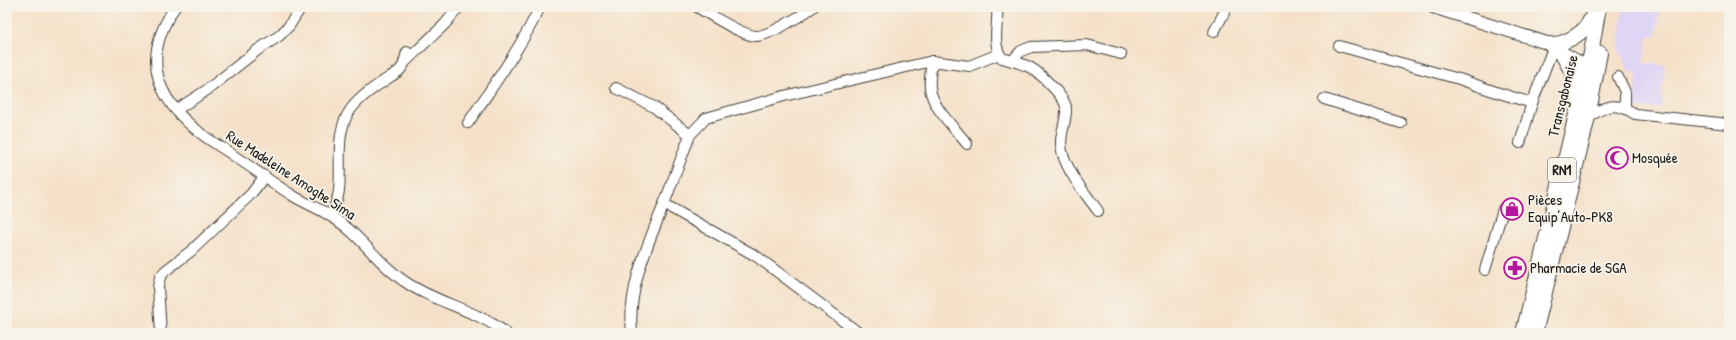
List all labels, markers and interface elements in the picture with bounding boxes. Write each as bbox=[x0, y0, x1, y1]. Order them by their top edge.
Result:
street label: Transgabonaise bbox=[1542, 53, 1583, 139]
street label: Rue Madeleine Amoghe Sima bbox=[222, 125, 360, 224]
mosque icon: Mosquée bbox=[1604, 145, 1630, 171]
place label: Mosquée bbox=[1632, 147, 1678, 168]
road number: RN1 bbox=[1548, 158, 1576, 182]
place label: Pièces Equip’Auto-PK8 bbox=[1528, 189, 1613, 227]
shop icon: Pièces Equip’Auto-PK8 bbox=[1499, 196, 1525, 222]
pharmacy icon: Pharmacie de SGA bbox=[1502, 255, 1528, 281]
place label: Pharmacie de SGA bbox=[1530, 257, 1627, 278]

